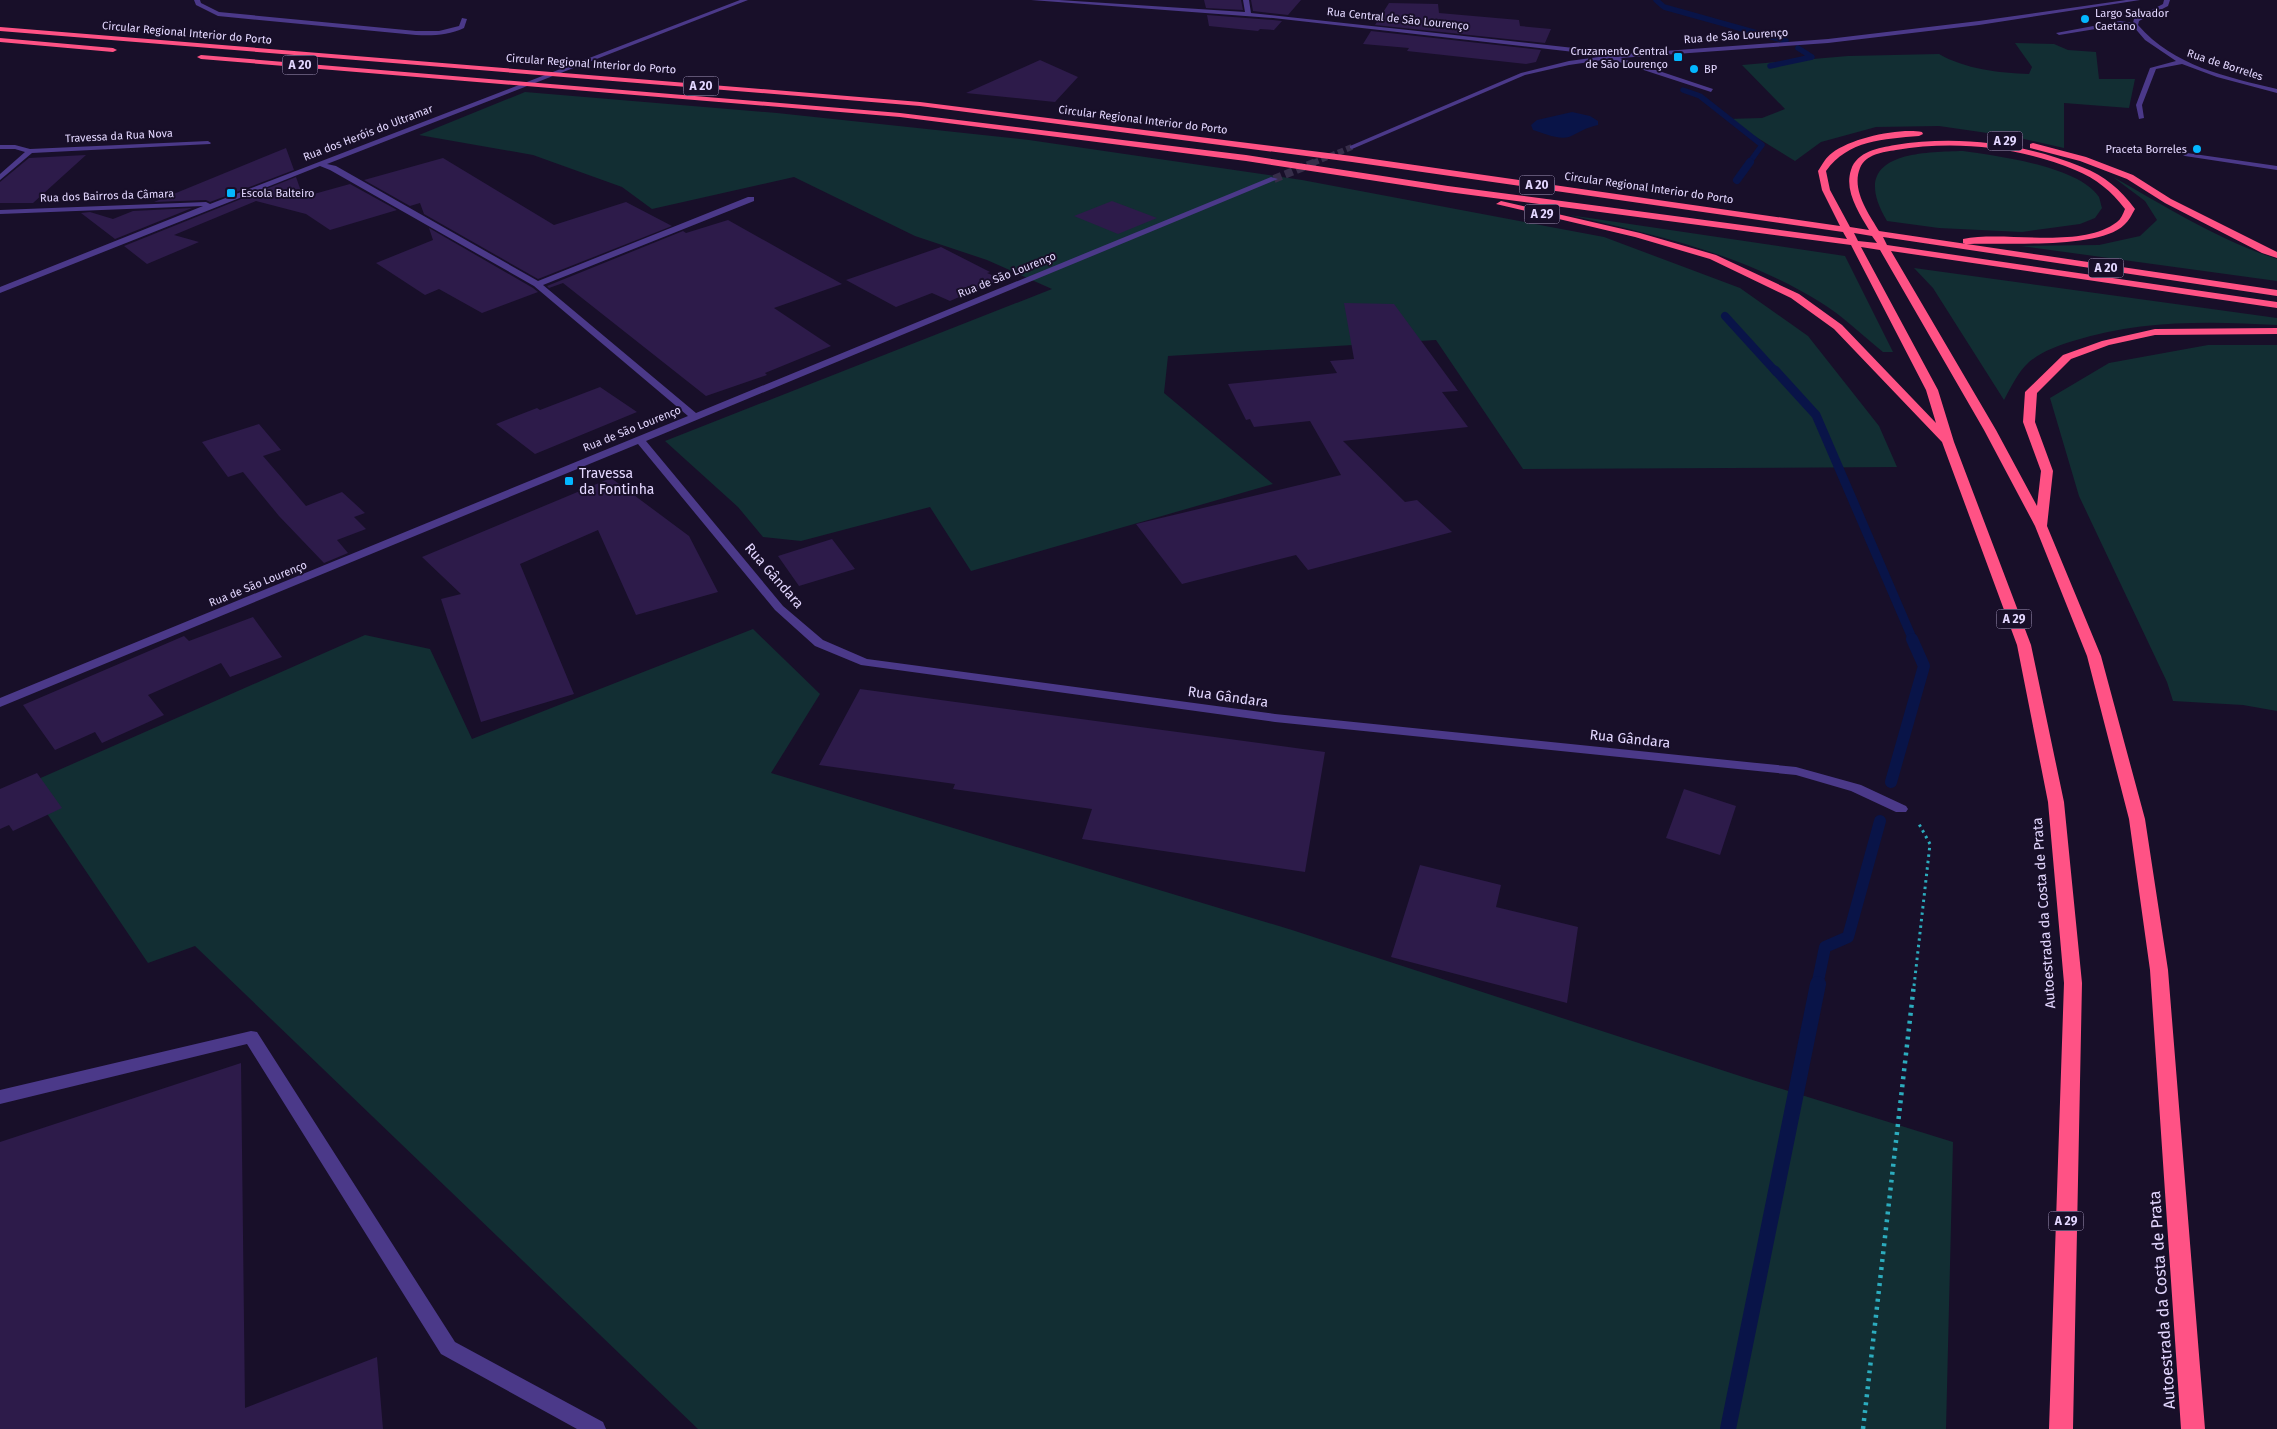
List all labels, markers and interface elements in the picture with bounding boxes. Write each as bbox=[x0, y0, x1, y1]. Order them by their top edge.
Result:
street label: Rua Central de São Lourenço bbox=[1326, 5, 1470, 33]
place label: Largo Salvador Caetano bbox=[2095, 7, 2170, 33]
marker: Largo Salvador Caetano bbox=[2079, 13, 2091, 25]
street label: Circular Regional Interior do Porto bbox=[101, 19, 273, 47]
street label: Rua de São Lourenço bbox=[1683, 26, 1789, 46]
place label: Cruzamento Central de São Lourenço bbox=[1570, 45, 1668, 71]
street label: Rua de Borreles bbox=[2185, 47, 2265, 83]
marker: Cruzamento Central de São Lourenço bbox=[1672, 51, 1684, 63]
street label: Circular Regional Interior do Porto bbox=[505, 52, 677, 76]
road number: A 20 bbox=[282, 56, 318, 74]
marker: BP bbox=[1688, 63, 1700, 75]
place label: BP bbox=[1704, 63, 1718, 76]
road number: A 20 bbox=[684, 76, 718, 95]
street label: Rua dos Heróis do Ultramar bbox=[301, 102, 435, 164]
street label: Circular Regional Interior do Porto bbox=[1058, 103, 1228, 137]
street label: Travessa da Rua Nova bbox=[65, 127, 173, 145]
road number: A 29 bbox=[1988, 132, 2022, 150]
place label: Praceta Borreles bbox=[2106, 143, 2187, 156]
marker: Praceta Borreles bbox=[2191, 143, 2203, 155]
street label: Circular Regional Interior do Porto bbox=[1564, 170, 1734, 206]
road number: A 20 bbox=[1520, 176, 1554, 194]
street label: Rua dos Bairros da Câmara bbox=[40, 187, 174, 205]
marker: Escola Balteiro bbox=[225, 187, 237, 199]
place label: Escola Balteiro bbox=[241, 187, 315, 200]
road number: A 29 bbox=[1524, 204, 1560, 223]
street label: Rua de São Lourenço bbox=[956, 249, 1058, 301]
road number: A 20 bbox=[2088, 258, 2124, 278]
street label: Rua de São Lourenço bbox=[581, 403, 683, 455]
place label: Travessa da Fontinha bbox=[579, 465, 655, 498]
marker: Travessa da Fontinha bbox=[563, 475, 575, 487]
street label: Rua Gândara bbox=[741, 540, 807, 612]
street label: Rua de São Lourenço bbox=[207, 558, 309, 610]
road number: A 29 bbox=[1996, 610, 2032, 628]
street label: Rua Gândara bbox=[1187, 683, 1269, 711]
street label: Rua Gândara bbox=[1589, 726, 1671, 752]
street label: Autoestrada da Costa de Prata bbox=[2029, 817, 2059, 1009]
street label: Autoestrada da Costa de Prata bbox=[2145, 1190, 2179, 1410]
road number: A 29 bbox=[2048, 1212, 2084, 1230]

